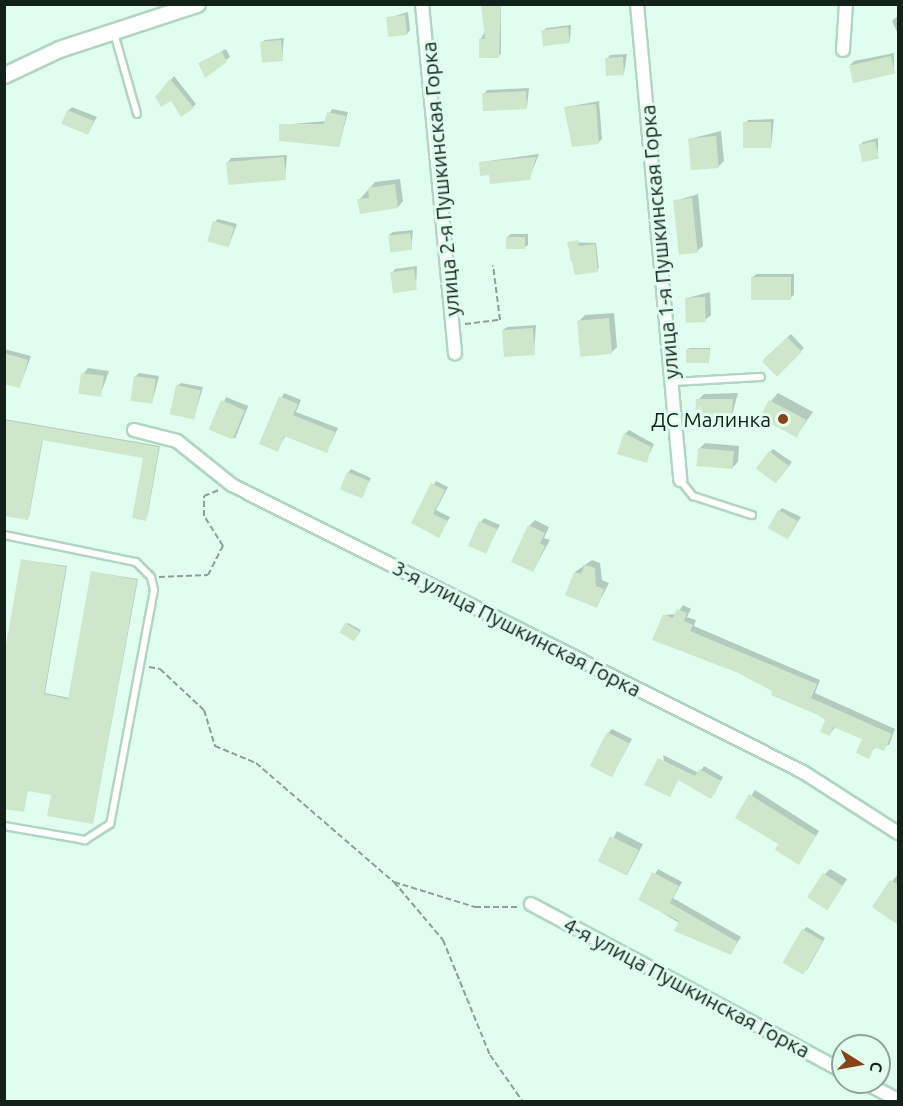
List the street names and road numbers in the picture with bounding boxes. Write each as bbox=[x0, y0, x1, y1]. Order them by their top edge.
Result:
street label: улица 2-я Пушкинская Горка bbox=[415, 41, 465, 317]
street label: улица 1-я Пушкинская Горка bbox=[634, 104, 684, 380]
street label: 3-я улица Пушкинская Горка bbox=[389, 554, 645, 702]
street label: 4-я улица Пушкинская Горка bbox=[559, 911, 815, 1063]

